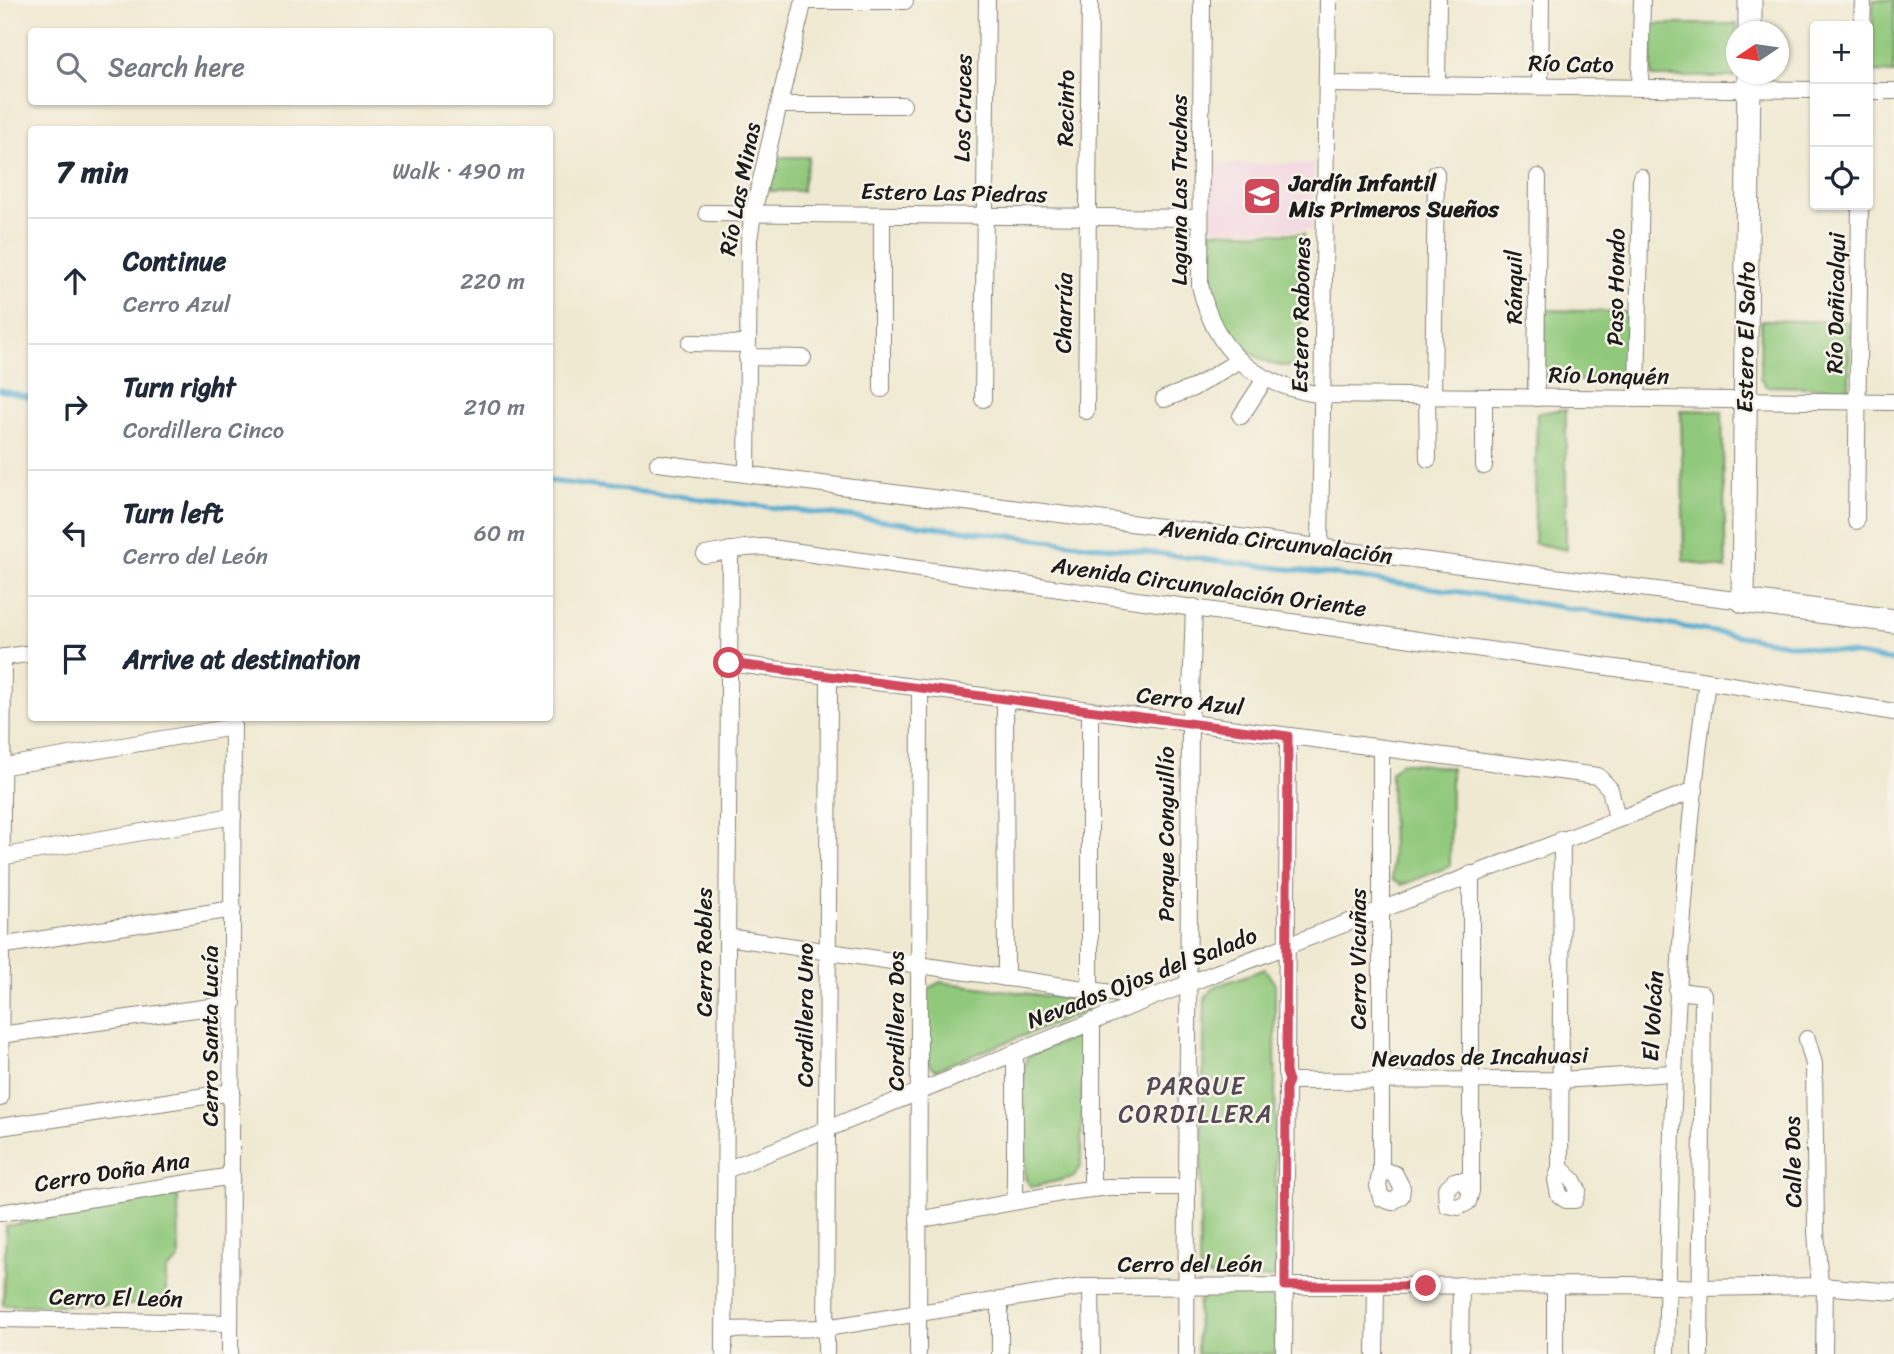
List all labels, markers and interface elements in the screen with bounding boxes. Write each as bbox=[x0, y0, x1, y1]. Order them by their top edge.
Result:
north arrow bbox=[1726, 21, 1789, 84]
map controls bbox=[1810, 21, 1873, 210]
button: + bbox=[1810, 21, 1873, 84]
search box bbox=[28, 28, 553, 105]
street label: Río Cato bbox=[1528, 43, 1614, 85]
text: Search here bbox=[108, 44, 245, 90]
icon: search bbox=[52, 48, 90, 86]
street label: Los Cruces bbox=[942, 53, 984, 162]
street label: Recinto bbox=[1045, 69, 1087, 147]
button: − bbox=[1810, 84, 1873, 147]
street label: Laguna Las Truchas bbox=[1159, 94, 1200, 286]
street label: Río Las Minas bbox=[707, 118, 773, 259]
text: 7 min bbox=[56, 145, 128, 199]
button: locate bbox=[1810, 147, 1873, 210]
text: Walk · 490 m bbox=[392, 151, 525, 192]
place label: Jardín Infantil Mis Primeros Sueños bbox=[1287, 163, 1500, 230]
street label: Estero Las Piedras bbox=[860, 171, 1048, 215]
school or university icon: Jardín Infantil Mis Primeros Sueños bbox=[1241, 175, 1283, 217]
street label: Paso Hondo bbox=[1594, 228, 1638, 346]
street label: Río Dañicalqui bbox=[1814, 231, 1858, 374]
street label: Estero Rabones bbox=[1279, 236, 1323, 393]
text: Continue bbox=[123, 238, 226, 284]
street label: Ránquil bbox=[1494, 249, 1535, 324]
text: 220 m bbox=[460, 261, 525, 302]
street label: Estero El Salto bbox=[1724, 261, 1768, 413]
icon: ahead bbox=[56, 262, 94, 300]
street label: Charrúa bbox=[1043, 272, 1085, 354]
text: Cerro Azul bbox=[123, 284, 231, 325]
street label: Río Lonquén bbox=[1548, 354, 1670, 398]
text: Turn right bbox=[123, 364, 236, 410]
text: 210 m bbox=[464, 387, 525, 428]
icon: right bbox=[56, 388, 94, 426]
text: Cordillera Cinco bbox=[123, 410, 284, 451]
text: Turn left bbox=[123, 490, 223, 536]
street label: Avenida Circunvalación bbox=[1156, 507, 1395, 577]
text: 60 m bbox=[474, 513, 525, 554]
icon: left bbox=[56, 514, 94, 552]
text: Cerro del León bbox=[123, 536, 268, 577]
street label: Avenida Circunvalación Oriente bbox=[1048, 544, 1369, 629]
text: Arrive at destination bbox=[123, 636, 360, 682]
icon: arrive bbox=[56, 640, 94, 678]
route start bbox=[713, 647, 744, 678]
street label: Cerro Azul bbox=[1134, 674, 1246, 728]
street label: Parque Conguillío bbox=[1146, 746, 1187, 922]
street label: Cerro Robles bbox=[684, 887, 725, 1017]
street label: Cerro Vicuñas bbox=[1338, 888, 1379, 1030]
street label: Nevados Ojos del Salado bbox=[1021, 915, 1263, 1041]
street label: Cordillera Uno bbox=[785, 942, 826, 1087]
street label: Cerro Santa Lucía bbox=[190, 945, 231, 1127]
street label: Cordillera Dos bbox=[876, 950, 917, 1091]
street label: El Volcán bbox=[1630, 970, 1676, 1062]
street label: Nevados de Incahuasi bbox=[1372, 1035, 1589, 1079]
district label: PARQUE CORDILLERA bbox=[1119, 1065, 1273, 1135]
street label: Calle Dos bbox=[1772, 1115, 1814, 1208]
street label: Cerro Doña Ana bbox=[31, 1139, 193, 1205]
street label: Cerro del León bbox=[1118, 1244, 1262, 1285]
route end bbox=[1410, 1270, 1441, 1301]
street label: Cerro El León bbox=[49, 1276, 183, 1320]

